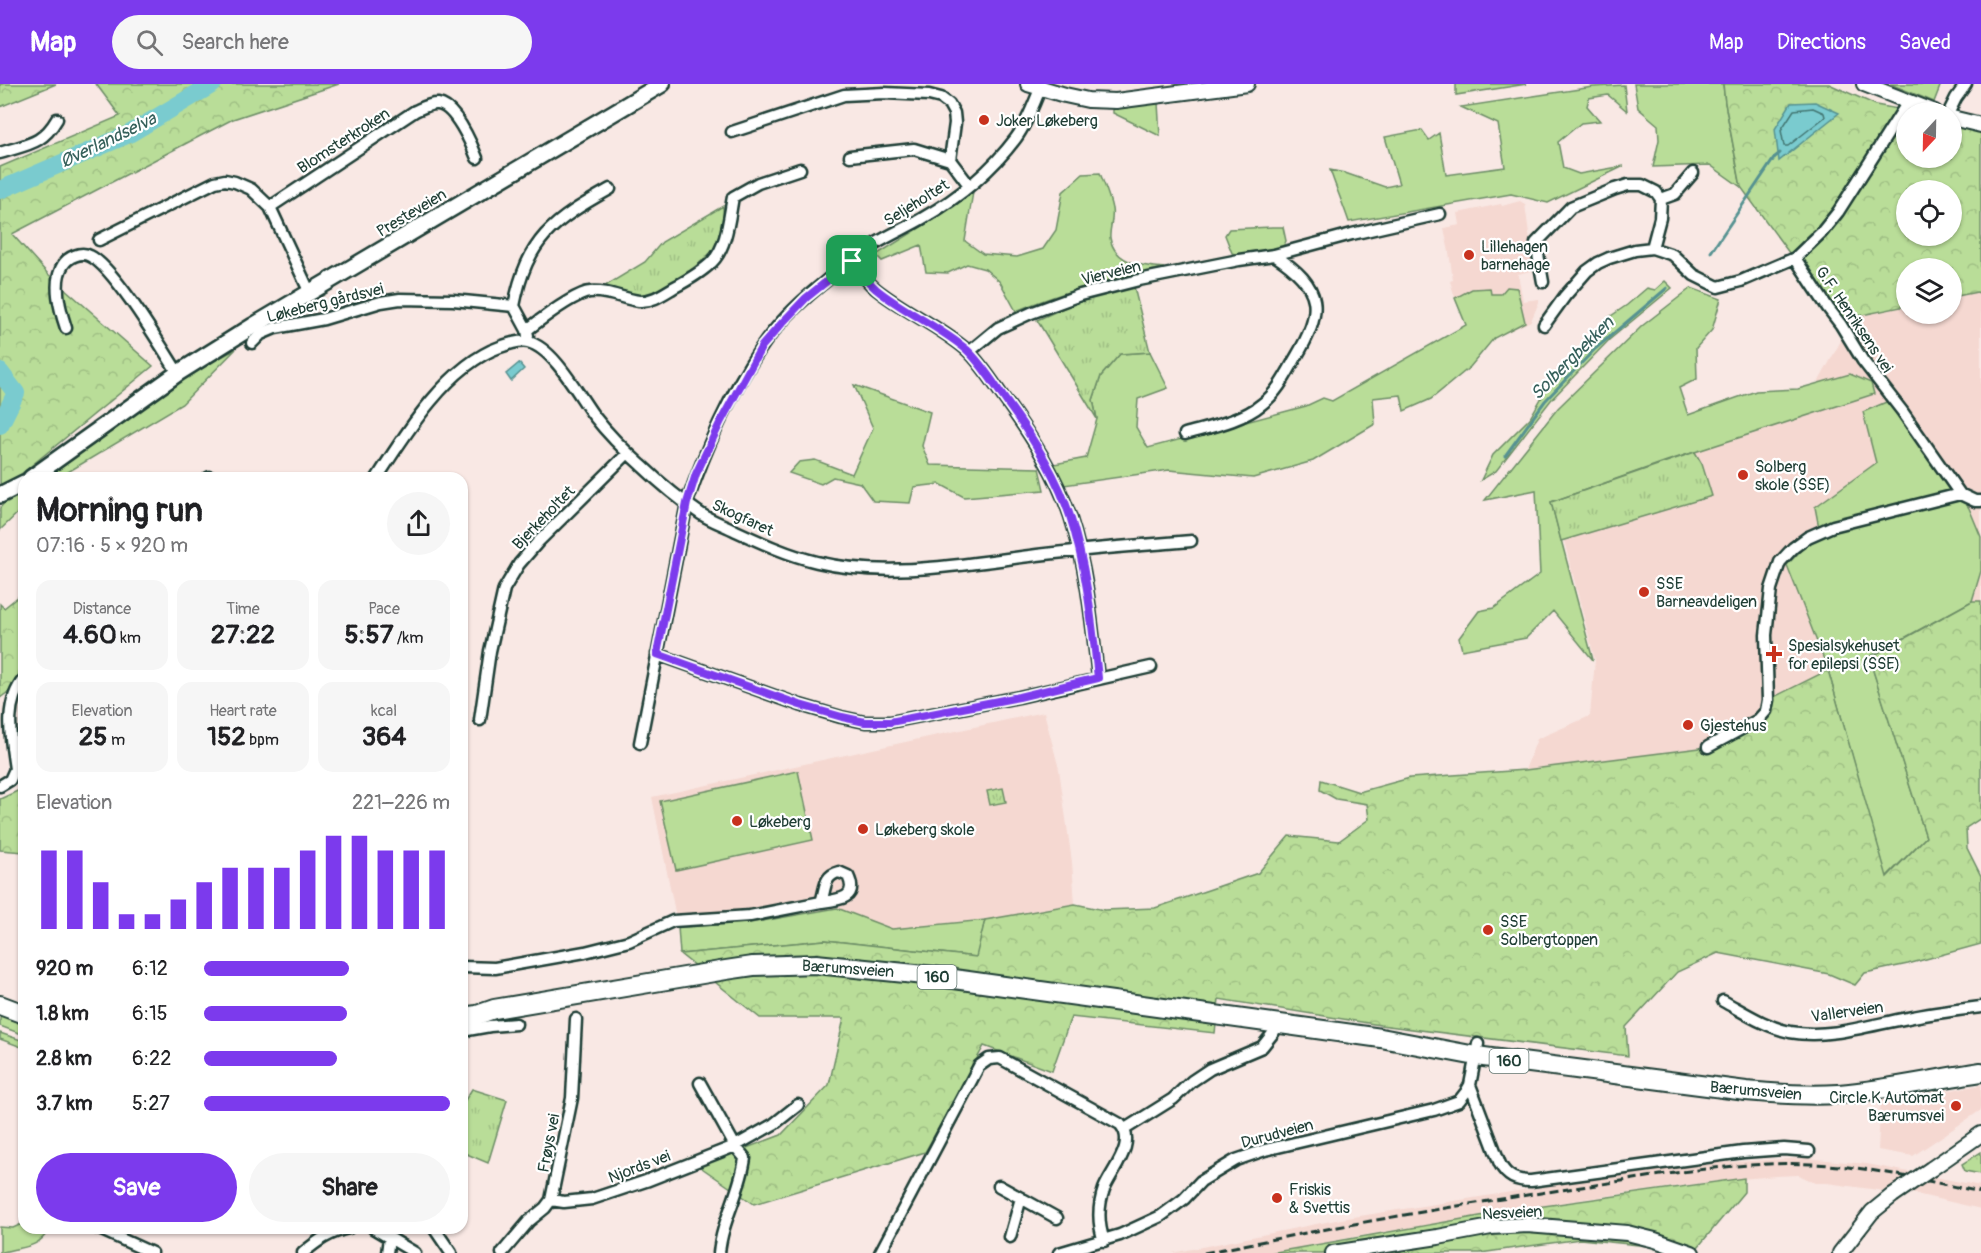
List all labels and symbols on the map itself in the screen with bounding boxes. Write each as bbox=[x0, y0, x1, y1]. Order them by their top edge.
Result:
north arrow bbox=[1896, 102, 1962, 168]
street label: Blomsterkroken bbox=[294, 104, 393, 178]
water label: Øverlandselva bbox=[57, 107, 161, 174]
place label: Joker Løkeberg bbox=[996, 111, 1098, 131]
marker: Joker Løkeberg bbox=[977, 113, 991, 127]
street label: Seljeholtet bbox=[880, 175, 953, 231]
street label: Presteveien bbox=[373, 184, 450, 241]
pin bbox=[826, 235, 877, 286]
place label: Lillehagen barnehage bbox=[1481, 237, 1550, 275]
marker: Lillehagen barnehage bbox=[1462, 248, 1476, 262]
street label: Vierveien bbox=[1079, 256, 1143, 290]
street label: G.F. Henriksens vei bbox=[1811, 263, 1897, 377]
street label: Løkeberg gårdsvei bbox=[265, 279, 386, 327]
water label: Solbergbekken bbox=[1526, 311, 1620, 405]
place label: Solberg skole (SSE) bbox=[1755, 457, 1830, 495]
marker: Solberg skole (SSE) bbox=[1736, 468, 1750, 482]
street label: Bjerkeholtet bbox=[508, 481, 580, 554]
street label: Skogfaret bbox=[709, 495, 777, 541]
place label: SSE Barneavdeligen bbox=[1656, 574, 1757, 612]
marker: SSE Barneavdeligen bbox=[1637, 585, 1651, 599]
place label: Spesialsykehuset for epilepsi (SSE) bbox=[1788, 636, 1900, 674]
marker: Spesialsykehuset for epilepsi (SSE) bbox=[1765, 645, 1783, 663]
place label: Gjestehus bbox=[1700, 716, 1766, 736]
marker: Gjestehus bbox=[1681, 718, 1695, 732]
place label: Løkeberg bbox=[749, 812, 811, 832]
marker: Løkeberg bbox=[730, 814, 744, 828]
place label: Løkeberg skole bbox=[875, 820, 974, 840]
marker: Løkeberg skole bbox=[856, 822, 870, 836]
place label: SSE Solbergtoppen bbox=[1500, 912, 1598, 950]
marker: SSE Solbergtoppen bbox=[1481, 923, 1495, 937]
street label: Bærumsveien bbox=[801, 956, 895, 982]
road number: 160 bbox=[918, 965, 956, 989]
street label: Vallerveien bbox=[1810, 997, 1885, 1027]
road number: 160 bbox=[1490, 1049, 1528, 1073]
street label: Bærumsveien bbox=[1709, 1077, 1803, 1105]
place label: Circle K Automat Bærumsvei bbox=[1829, 1088, 1945, 1126]
marker: Circle K Automat Bærumsvei bbox=[1949, 1099, 1963, 1113]
street label: Frøys vei bbox=[534, 1112, 564, 1174]
street label: Durudveien bbox=[1239, 1115, 1316, 1153]
street label: Njords vei bbox=[605, 1146, 673, 1188]
place label: Friskis & Svettis bbox=[1289, 1180, 1350, 1218]
marker: Friskis & Svettis bbox=[1270, 1191, 1284, 1205]
street label: Nesveien bbox=[1481, 1201, 1543, 1225]

